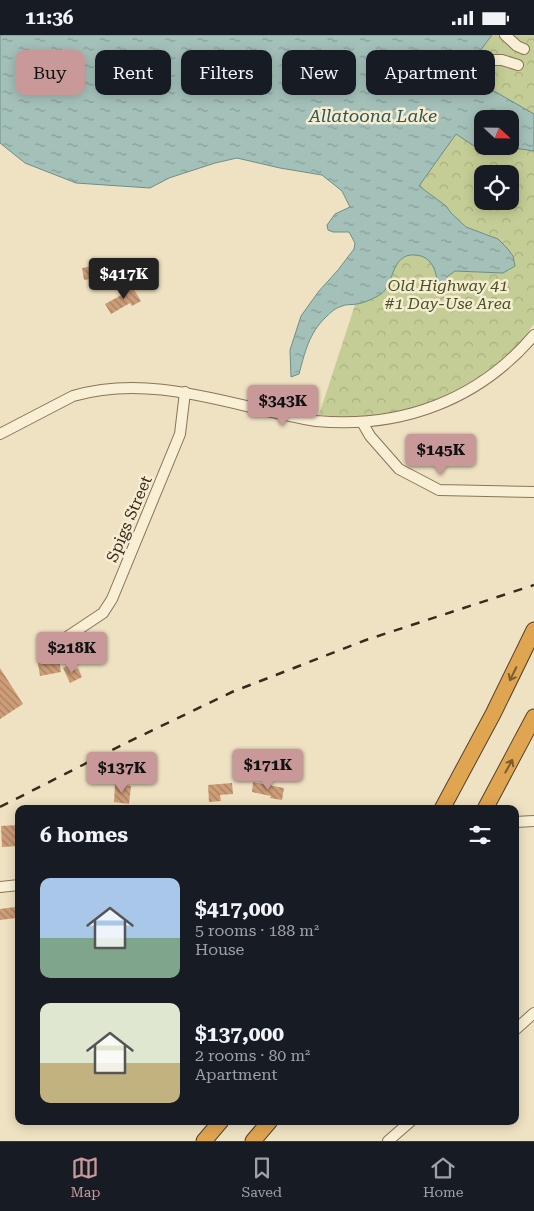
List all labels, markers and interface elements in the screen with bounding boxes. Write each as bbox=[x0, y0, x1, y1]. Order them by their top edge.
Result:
text: 11:36 bbox=[25, 6, 74, 29]
chip: Buy bbox=[15, 50, 85, 95]
chip: Rent bbox=[95, 50, 171, 95]
chip: Filters bbox=[181, 50, 272, 95]
chip: New bbox=[282, 50, 356, 95]
chip: Apartment bbox=[366, 50, 495, 95]
water label: Allatoona Lake bbox=[308, 105, 437, 126]
north arrow bbox=[474, 110, 519, 155]
map controls bbox=[474, 110, 519, 210]
button: locate bbox=[474, 165, 519, 210]
pin: $417K bbox=[89, 257, 159, 300]
text: $417K bbox=[100, 264, 148, 283]
park label: Old Highway 41 #1 Day-Use Area bbox=[385, 276, 512, 313]
pin: $343K bbox=[248, 385, 318, 427]
text: $343K bbox=[259, 391, 307, 410]
pin: $145K bbox=[406, 433, 476, 476]
text: $145K bbox=[417, 440, 465, 459]
street label: Spigs Street bbox=[102, 473, 156, 565]
pin: $218K bbox=[37, 631, 107, 674]
text: $218K bbox=[48, 638, 96, 657]
one-way arrow bbox=[508, 666, 518, 681]
pin: $171K bbox=[233, 749, 303, 791]
pin: $137K bbox=[87, 751, 157, 794]
text: $171K bbox=[244, 755, 292, 774]
text: $137K bbox=[98, 758, 146, 777]
one-way arrow bbox=[504, 759, 514, 774]
icon: filters bbox=[466, 821, 494, 849]
text: 6 homes bbox=[40, 823, 128, 847]
text: $417,000 bbox=[195, 897, 284, 921]
icon: home bbox=[80, 898, 140, 958]
text: 5 rooms · 188 m² bbox=[195, 921, 319, 940]
text: House bbox=[195, 940, 244, 959]
text: $137,000 bbox=[195, 1022, 284, 1046]
icon: home bbox=[80, 1023, 140, 1083]
text: 2 rooms · 80 m² bbox=[195, 1046, 310, 1065]
text: Apartment bbox=[195, 1065, 278, 1084]
tab: Map bbox=[70, 1154, 100, 1200]
tab: Saved bbox=[241, 1154, 282, 1200]
tab: Home bbox=[423, 1154, 464, 1200]

